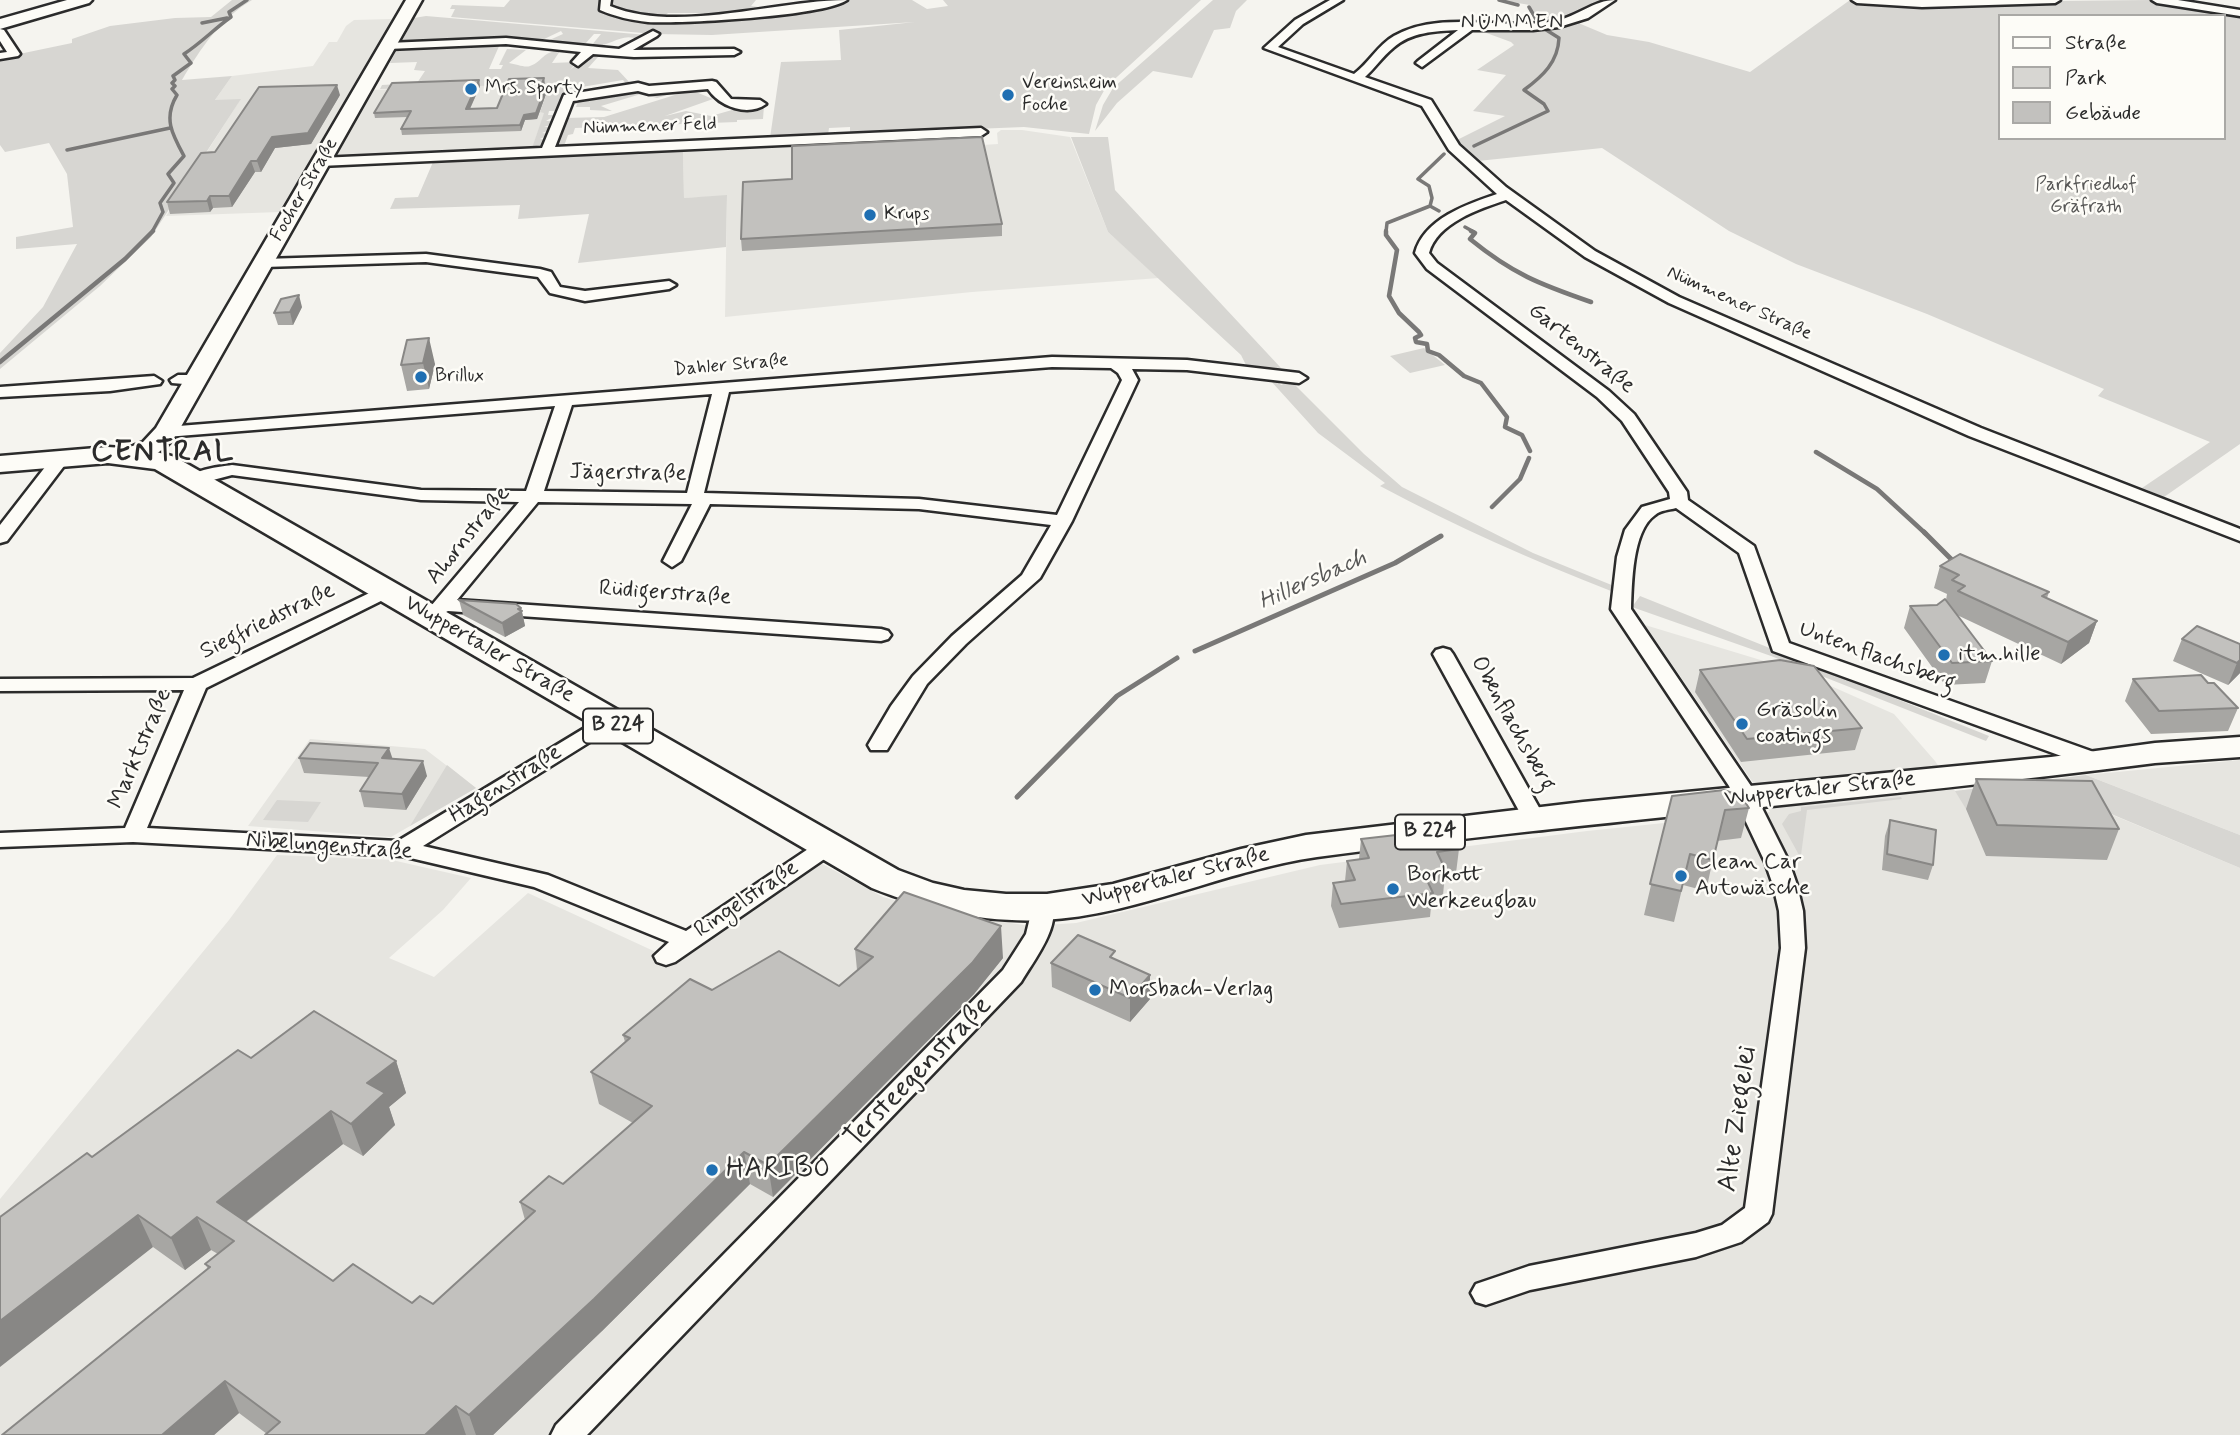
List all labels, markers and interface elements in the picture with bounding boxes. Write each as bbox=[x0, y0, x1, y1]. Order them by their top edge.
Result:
district label: NÜMMEN bbox=[1461, 11, 1565, 37]
legend bbox=[1998, 14, 2226, 140]
text: Straße bbox=[2065, 29, 2127, 57]
text: Park bbox=[2065, 64, 2107, 92]
place label: Vereinsheim Foche bbox=[1022, 73, 1117, 117]
place label: Mrs. Sporty bbox=[485, 78, 583, 100]
marker: Mrs. Sporty bbox=[463, 81, 479, 97]
marker: Vereinsheim Foche bbox=[1000, 87, 1016, 103]
text: Gebäude bbox=[2065, 99, 2141, 127]
street label: Nümmener Feld bbox=[583, 113, 717, 141]
street label: Focher Straße bbox=[266, 134, 344, 246]
park label: Parkfriedhof Gräfrath bbox=[2035, 175, 2137, 219]
place label: Krups bbox=[884, 204, 930, 226]
marker: Krups bbox=[862, 207, 878, 223]
street label: Nümmener Straße bbox=[1663, 262, 1815, 346]
street label: Gartenstraße bbox=[1522, 297, 1640, 401]
street label: Dahler Straße bbox=[673, 350, 789, 382]
place label: Brillux bbox=[435, 366, 484, 388]
marker: Brillux bbox=[413, 369, 429, 385]
district label: CENTRAL bbox=[91, 436, 235, 472]
street label: Jägerstraße bbox=[569, 459, 687, 489]
street label: Ahornstraße bbox=[421, 481, 517, 591]
water label: Hillersbach bbox=[1255, 544, 1371, 618]
street label: Rüdigerstraße bbox=[598, 576, 732, 612]
street label: Siegfriedstraße bbox=[196, 577, 340, 667]
street label: Wuppertaler Straße bbox=[399, 590, 579, 710]
street label: Untenflachsberg bbox=[1795, 616, 1959, 698]
place label: itm.hille bbox=[1958, 641, 2041, 669]
marker: itm.hille bbox=[1936, 647, 1952, 663]
street label: Obenflachsberg bbox=[1464, 652, 1560, 796]
street label: Marktstraße bbox=[103, 685, 179, 813]
place label: Gräsolin coatings bbox=[1756, 697, 1837, 751]
road number: B 224 bbox=[583, 708, 653, 744]
marker: Gräsolin coatings bbox=[1734, 716, 1750, 732]
street label: Hagenstraße bbox=[445, 740, 567, 830]
street label: Wuppertaler Straße bbox=[1723, 766, 1917, 814]
road number: B 224 bbox=[1395, 814, 1465, 850]
street label: Nibelungenstraße bbox=[245, 827, 413, 867]
street label: Wuppertaler Straße bbox=[1080, 841, 1272, 915]
place label: Clean Car Autowäsche bbox=[1695, 849, 1810, 903]
street label: Ringelstraße bbox=[689, 855, 805, 945]
place label: Borkott Werkzeugbau bbox=[1407, 862, 1537, 916]
marker: Clean Car Autowäsche bbox=[1673, 868, 1689, 884]
marker: Borkott Werkzeugbau bbox=[1385, 881, 1401, 897]
place label: Morsbach-Verlag bbox=[1109, 976, 1273, 1004]
marker: Morsbach-Verlag bbox=[1087, 982, 1103, 998]
street label: Tersteegenstraße bbox=[838, 990, 1000, 1156]
street label: Alte Ziegelei bbox=[1712, 1044, 1766, 1194]
place label: HARIBO bbox=[726, 1153, 830, 1187]
marker: HARIBO bbox=[704, 1162, 720, 1178]

